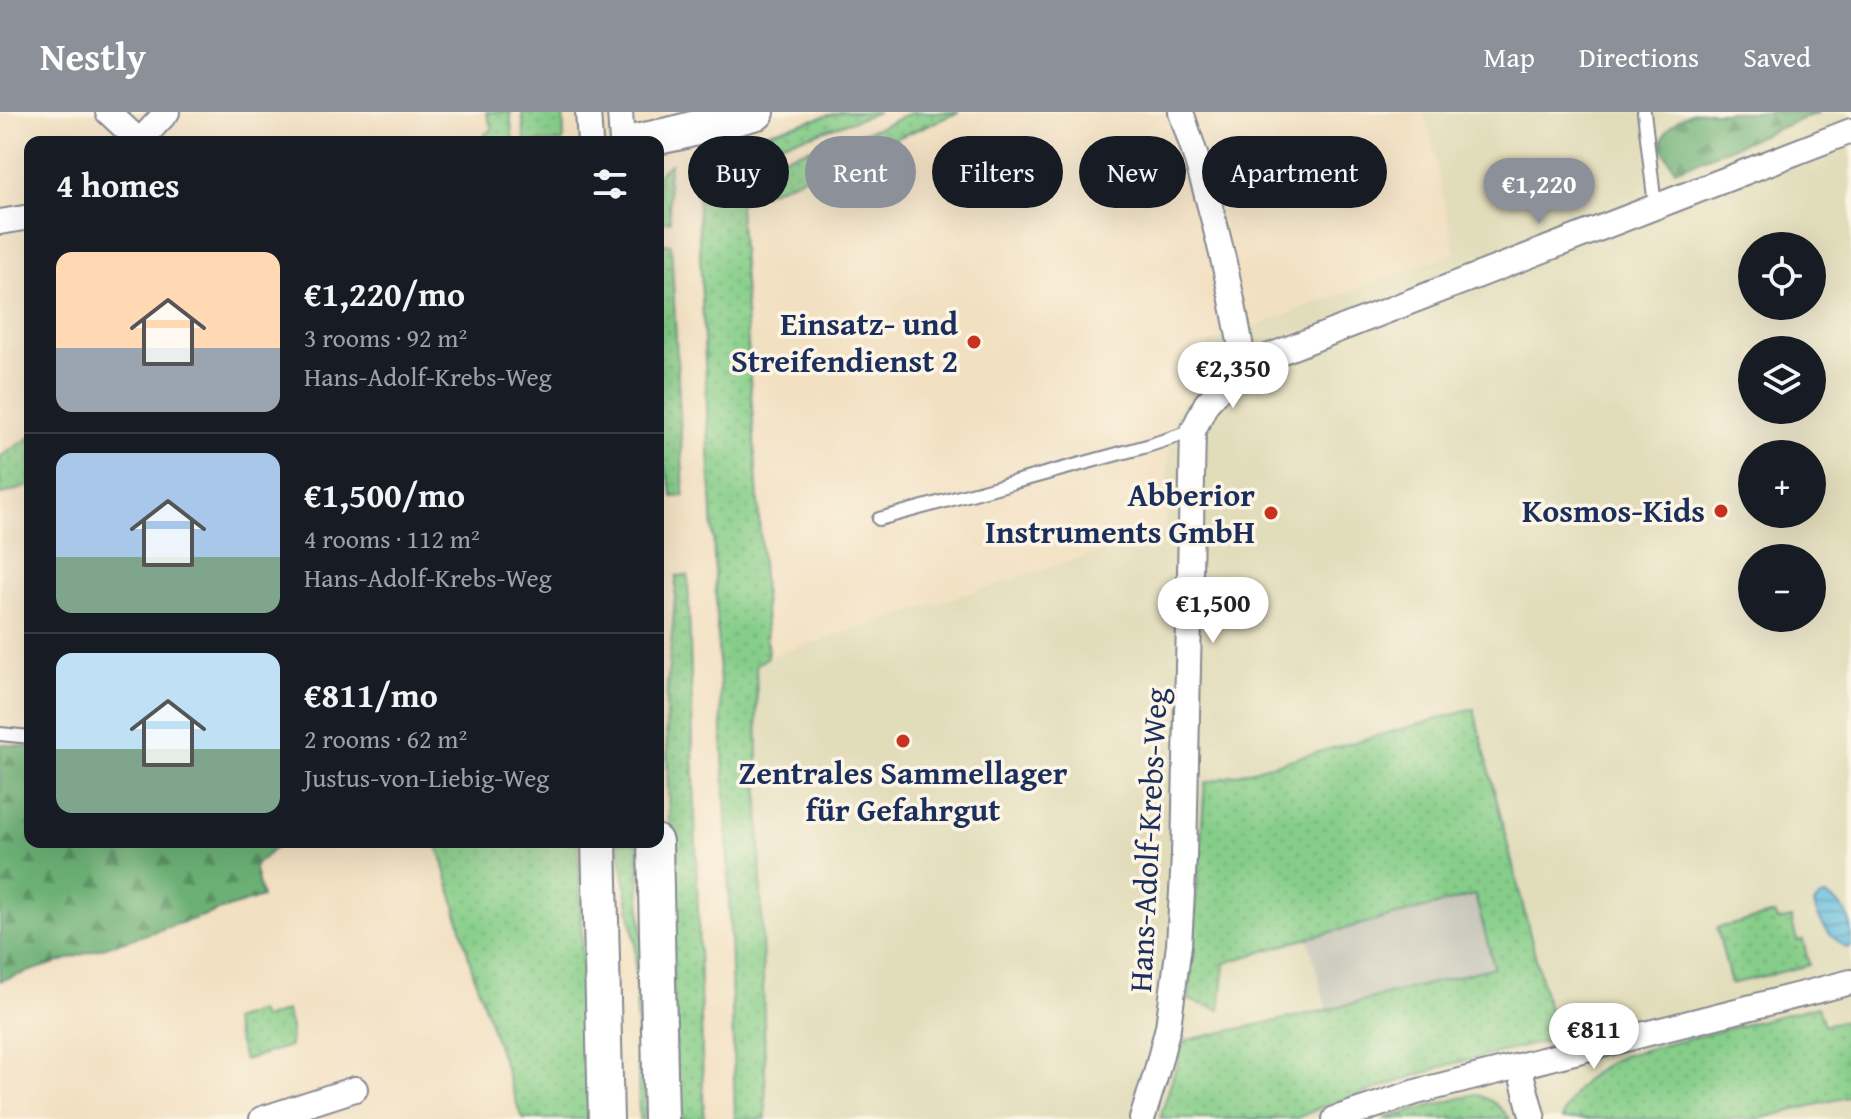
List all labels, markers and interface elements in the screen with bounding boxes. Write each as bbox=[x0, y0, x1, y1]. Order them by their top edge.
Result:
text: Nestly bbox=[40, 28, 146, 84]
text: Map bbox=[1483, 36, 1535, 77]
text: Directions bbox=[1579, 36, 1699, 77]
text: Saved bbox=[1743, 36, 1811, 77]
chip: Buy bbox=[688, 136, 789, 208]
chip: Rent bbox=[805, 136, 916, 208]
chip: Filters bbox=[932, 136, 1063, 208]
chip: New bbox=[1079, 136, 1186, 208]
chip: Apartment bbox=[1202, 136, 1387, 208]
pin: €1,220 bbox=[1474, 158, 1604, 226]
text: 4 homes bbox=[56, 160, 180, 209]
icon: filters bbox=[588, 162, 632, 206]
text: €1,220 bbox=[1502, 164, 1576, 203]
map controls bbox=[1738, 232, 1826, 632]
button: locate bbox=[1738, 232, 1826, 320]
text: €1,220/mo bbox=[304, 269, 465, 318]
icon: home bbox=[120, 284, 216, 380]
place label: Einsatz- und Streifendienst 2 bbox=[731, 300, 959, 384]
text: 3 rooms · 92 m² bbox=[304, 318, 467, 357]
marker: Einsatz- und Streifendienst 2 bbox=[965, 333, 983, 351]
button: layers bbox=[1738, 336, 1826, 424]
pin: €2,350 bbox=[1168, 342, 1298, 410]
text: €2,350 bbox=[1196, 348, 1270, 387]
text: Hans-Adolf-Krebs-Weg bbox=[304, 357, 552, 396]
button: + bbox=[1738, 440, 1826, 528]
text: €1,500/mo bbox=[304, 470, 465, 519]
place label: Abberior Instruments GmbH bbox=[985, 471, 1255, 555]
icon: home bbox=[120, 485, 216, 581]
place label: Kosmos-Kids bbox=[1522, 487, 1705, 534]
marker: Kosmos-Kids bbox=[1712, 502, 1730, 520]
marker: Abberior Instruments GmbH bbox=[1262, 504, 1280, 522]
text: 4 rooms · 112 m² bbox=[304, 519, 480, 558]
button: − bbox=[1738, 544, 1826, 632]
text: Hans-Adolf-Krebs-Weg bbox=[304, 558, 552, 597]
pin: €1,500 bbox=[1148, 577, 1278, 645]
text: €1,500 bbox=[1176, 583, 1250, 622]
text: €811/mo bbox=[304, 670, 438, 719]
icon: home bbox=[120, 685, 216, 781]
street label: Hans-Adolf-Krebs-Weg bbox=[1116, 686, 1179, 993]
text: 2 rooms · 62 m² bbox=[304, 719, 467, 758]
marker: Zentrales Sammellager für Gefahrgut bbox=[894, 732, 912, 750]
place label: Zentrales Sammellager für Gefahrgut bbox=[739, 749, 1068, 833]
text: Justus-von-Liebig-Weg bbox=[304, 758, 549, 797]
pin: €811 bbox=[1547, 1003, 1641, 1071]
text: €811 bbox=[1567, 1009, 1621, 1048]

